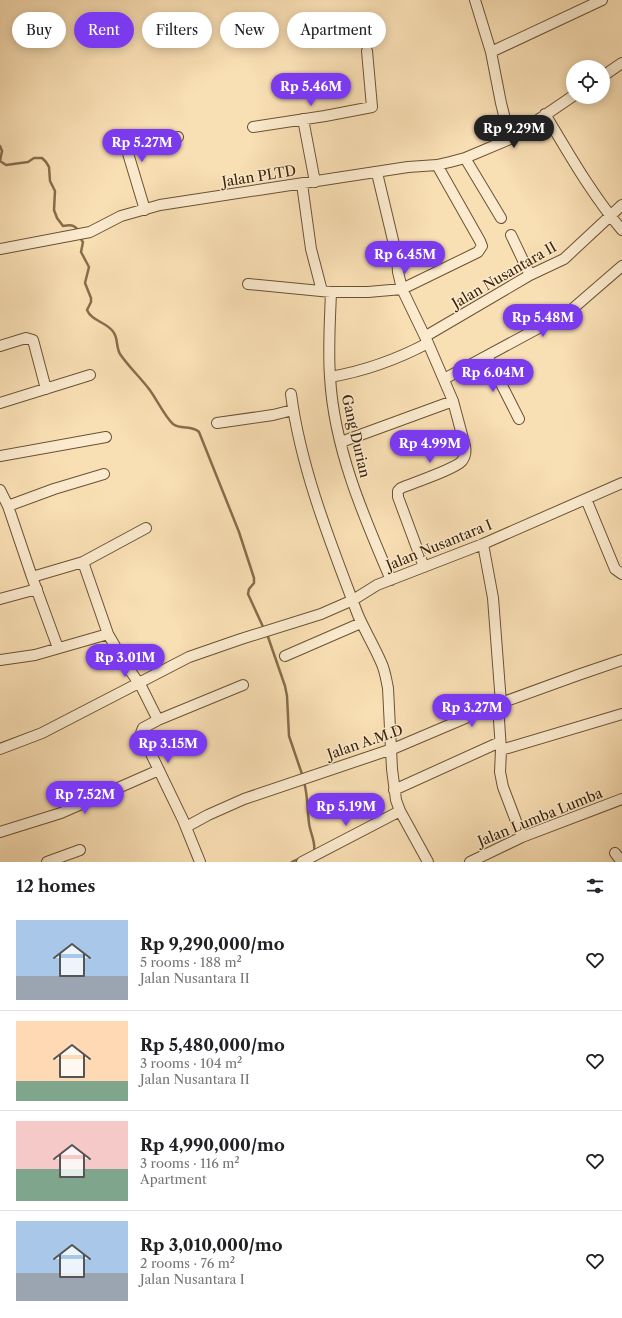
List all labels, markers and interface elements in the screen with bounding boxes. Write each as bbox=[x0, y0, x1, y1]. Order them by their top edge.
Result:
chip: Buy bbox=[12, 12, 66, 48]
chip: Rent bbox=[74, 12, 134, 48]
chip: Filters bbox=[142, 12, 212, 48]
chip: New bbox=[220, 12, 279, 48]
chip: Apartment bbox=[287, 12, 386, 48]
map controls bbox=[566, 60, 610, 104]
button: locate bbox=[566, 60, 610, 104]
pin: Rp 5.46M bbox=[270, 73, 352, 107]
text: Rp 5.46M bbox=[280, 78, 342, 94]
pin: Rp 9.29M bbox=[473, 115, 555, 149]
text: Rp 9.29M bbox=[483, 120, 545, 136]
pin: Rp 5.27M bbox=[101, 129, 183, 163]
text: Rp 5.27M bbox=[111, 134, 173, 150]
street label: Jalan PLTD bbox=[219, 161, 297, 191]
street label: Jalan Nusantara II bbox=[447, 238, 560, 313]
pin: Rp 6.45M bbox=[364, 241, 446, 275]
text: Rp 6.45M bbox=[374, 246, 436, 262]
pin: Rp 5.48M bbox=[502, 304, 584, 338]
text: Rp 5.48M bbox=[512, 309, 574, 325]
pin: Rp 6.04M bbox=[452, 359, 534, 393]
text: Rp 6.04M bbox=[462, 364, 524, 380]
street label: Gang Durian bbox=[338, 393, 374, 480]
pin: Rp 4.99M bbox=[389, 430, 471, 464]
text: Rp 4.99M bbox=[399, 435, 461, 451]
street label: Jalan Nusantara I bbox=[382, 516, 495, 575]
pin: Rp 3.01M bbox=[84, 644, 166, 678]
text: Rp 3.01M bbox=[95, 649, 155, 665]
pin: Rp 3.27M bbox=[431, 694, 513, 728]
text: Rp 3.27M bbox=[441, 699, 503, 715]
street label: Jalan A.M.D bbox=[323, 721, 405, 764]
pin: Rp 3.15M bbox=[127, 730, 209, 764]
text: Rp 3.15M bbox=[138, 735, 198, 751]
pin: Rp 7.52M bbox=[44, 781, 126, 815]
street label: Jalan Lumba Lumba bbox=[473, 783, 606, 851]
text: Rp 7.52M bbox=[55, 786, 115, 802]
pin: Rp 5.19M bbox=[305, 793, 387, 827]
text: Rp 5.19M bbox=[316, 798, 376, 814]
icon: filters bbox=[584, 875, 606, 897]
text: 12 homes bbox=[16, 876, 95, 896]
text: Rp 9,290,000/mo bbox=[140, 934, 284, 954]
icon: home bbox=[48, 936, 96, 984]
icon: heart bbox=[584, 949, 606, 971]
text: 5 rooms · 188 m² bbox=[140, 954, 242, 970]
text: Jalan Nusantara II bbox=[140, 970, 250, 986]
text: Rp 5,480,000/mo bbox=[140, 1035, 285, 1055]
icon: home bbox=[48, 1037, 96, 1085]
icon: heart bbox=[584, 1050, 606, 1072]
text: 3 rooms · 104 m² bbox=[140, 1055, 242, 1071]
text: Jalan Nusantara II bbox=[140, 1071, 250, 1087]
text: Rp 4,990,000/mo bbox=[140, 1135, 285, 1155]
icon: home bbox=[48, 1137, 96, 1185]
icon: heart bbox=[584, 1150, 606, 1172]
text: 3 rooms · 116 m² bbox=[140, 1155, 240, 1171]
text: Apartment bbox=[140, 1171, 207, 1187]
text: Rp 3,010,000/mo bbox=[140, 1235, 283, 1255]
icon: home bbox=[48, 1237, 96, 1285]
icon: heart bbox=[584, 1250, 606, 1272]
text: 2 rooms · 76 m² bbox=[140, 1255, 235, 1271]
text: Jalan Nusantara I bbox=[140, 1271, 245, 1287]

